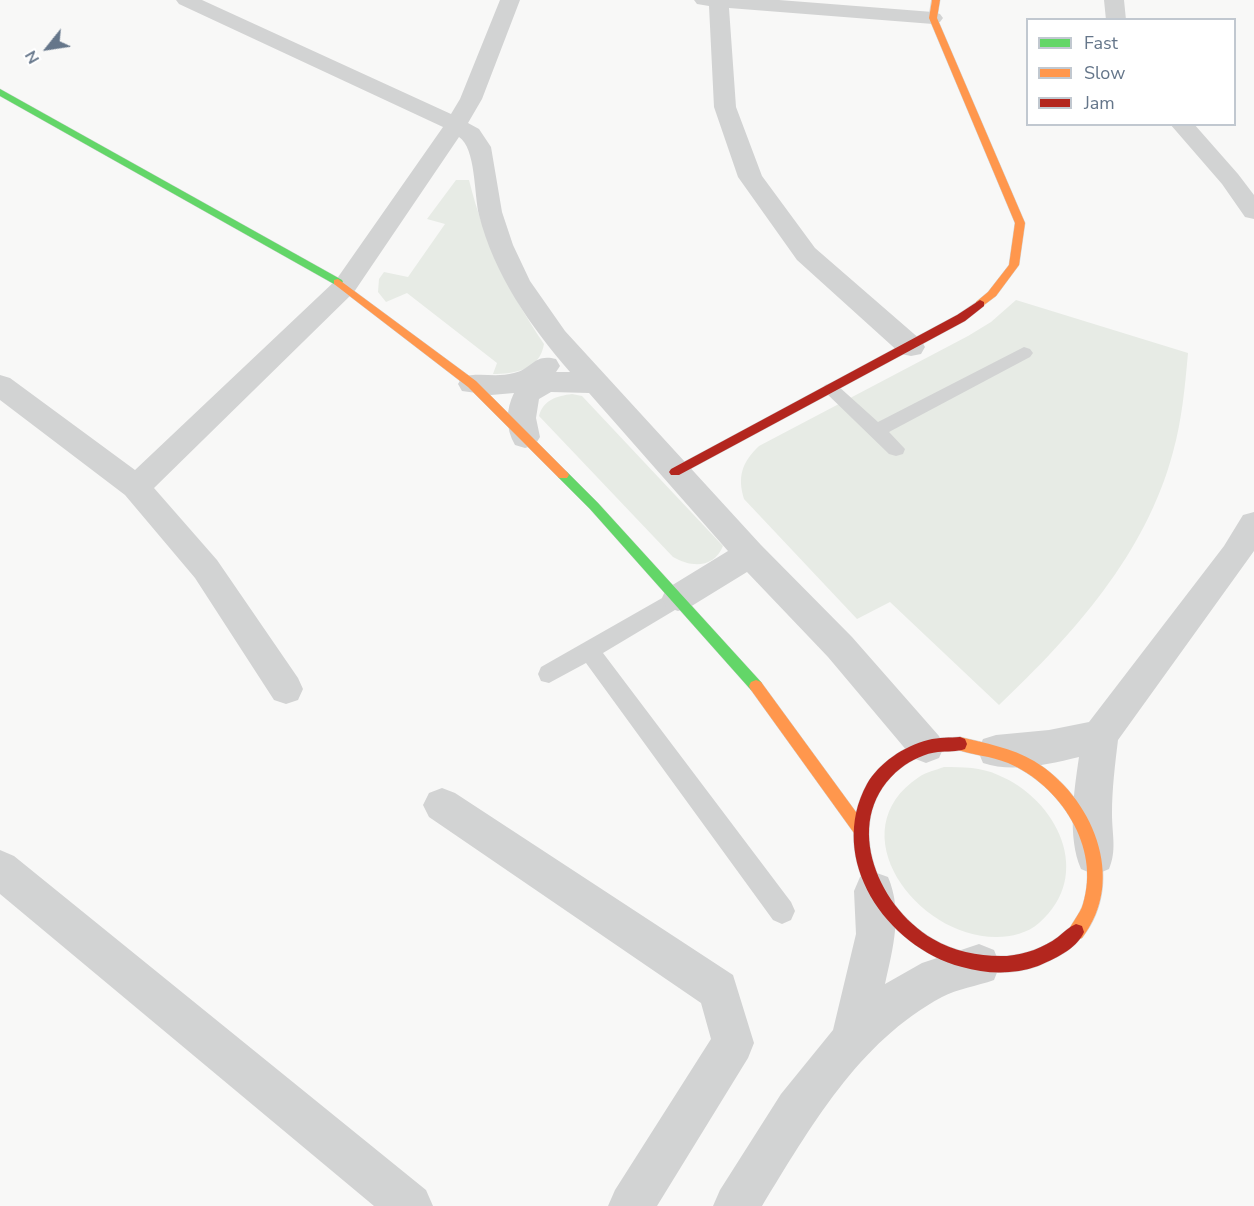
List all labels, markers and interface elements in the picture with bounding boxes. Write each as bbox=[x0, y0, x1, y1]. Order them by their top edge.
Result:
north arrow bbox=[18, 18, 78, 78]
legend bbox=[1026, 18, 1236, 126]
text: Fast bbox=[1084, 31, 1118, 55]
text: N bbox=[20, 46, 45, 68]
text: Slow bbox=[1084, 61, 1125, 85]
text: Jam bbox=[1084, 91, 1115, 115]

